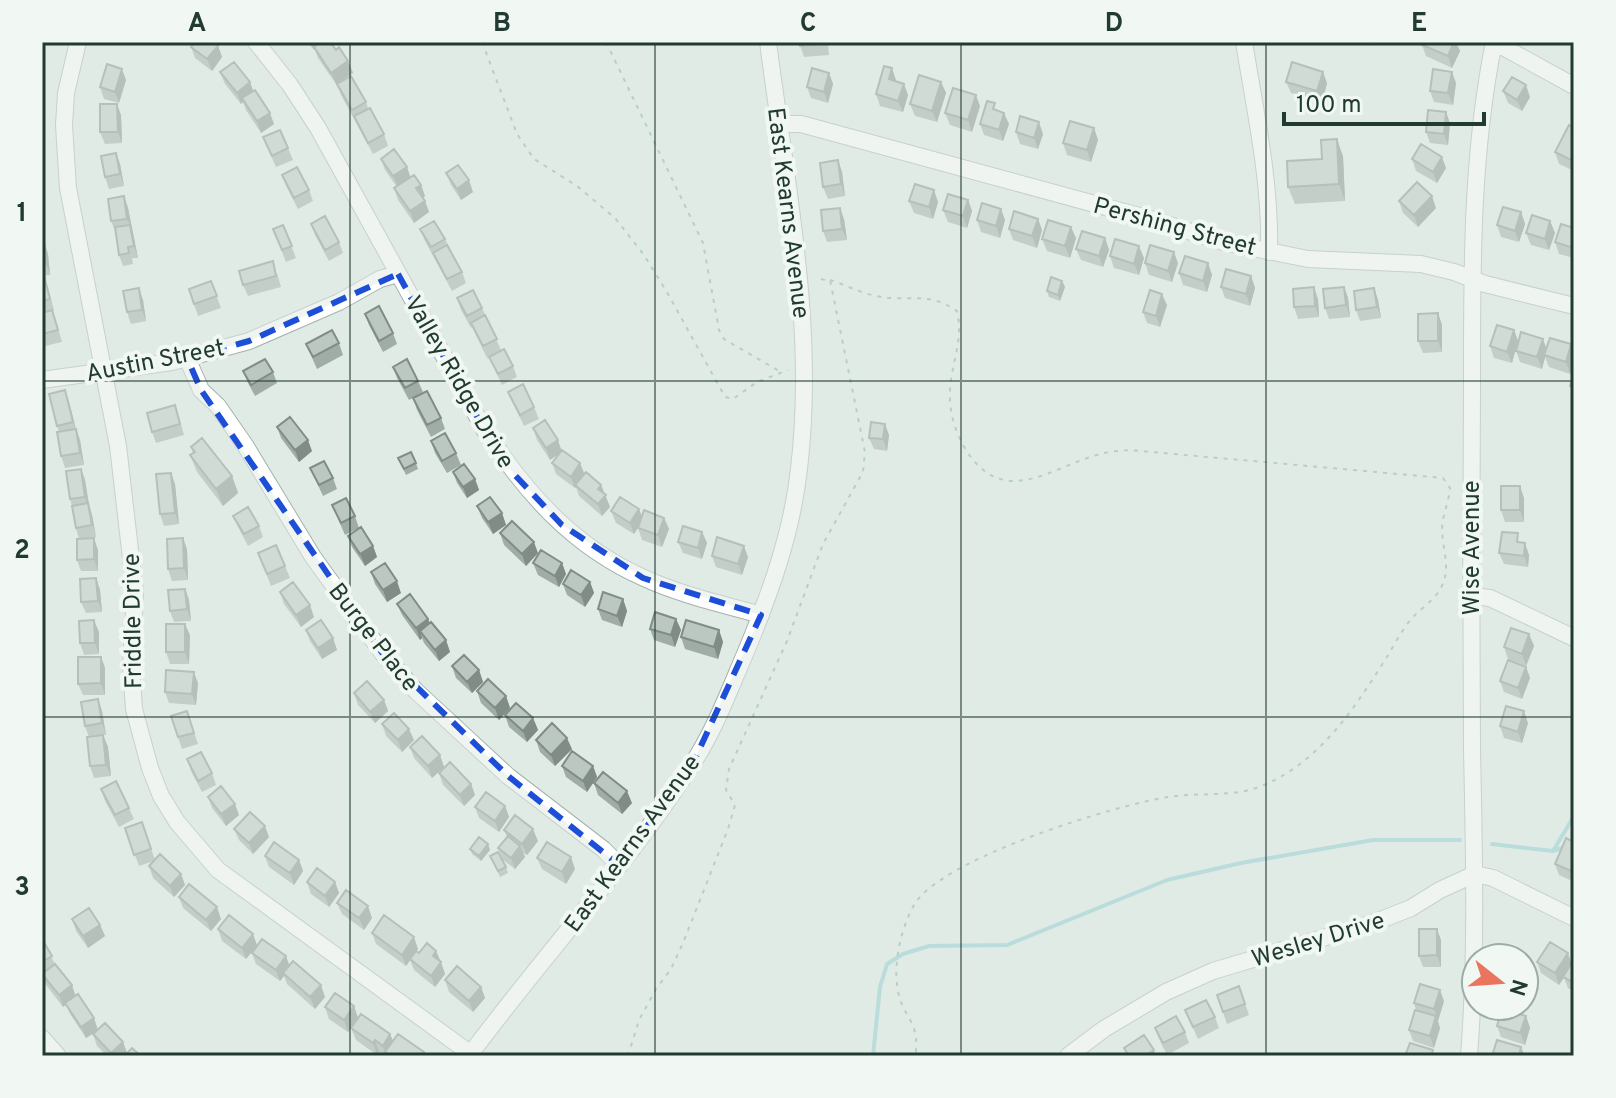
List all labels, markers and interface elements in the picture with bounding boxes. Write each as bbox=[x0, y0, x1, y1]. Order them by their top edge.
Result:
text: A bbox=[188, 8, 206, 41]
text: B bbox=[493, 8, 511, 41]
text: C bbox=[800, 8, 816, 41]
text: D bbox=[1105, 8, 1123, 41]
text: E bbox=[1411, 8, 1427, 41]
scale bar bbox=[1284, 76, 1484, 126]
text: 100 m bbox=[1296, 91, 1362, 121]
street label: East Kearns Avenue bbox=[759, 106, 815, 321]
street label: Pershing Street bbox=[1090, 192, 1259, 264]
text: 1 bbox=[17, 198, 27, 231]
street label: Valley Ridge Drive bbox=[397, 291, 520, 475]
street label: Austin Street bbox=[83, 334, 227, 390]
street label: Wise Avenue bbox=[1458, 480, 1488, 616]
text: 2 bbox=[14, 535, 30, 568]
street label: Friddle Drive bbox=[118, 553, 150, 689]
street label: Burge Place bbox=[321, 578, 424, 699]
street label: East Kearns Avenue bbox=[559, 749, 708, 939]
text: 3 bbox=[14, 872, 30, 905]
street label: Wesley Drive bbox=[1248, 906, 1389, 975]
north arrow bbox=[1460, 942, 1540, 1022]
text: N bbox=[1502, 976, 1532, 999]

